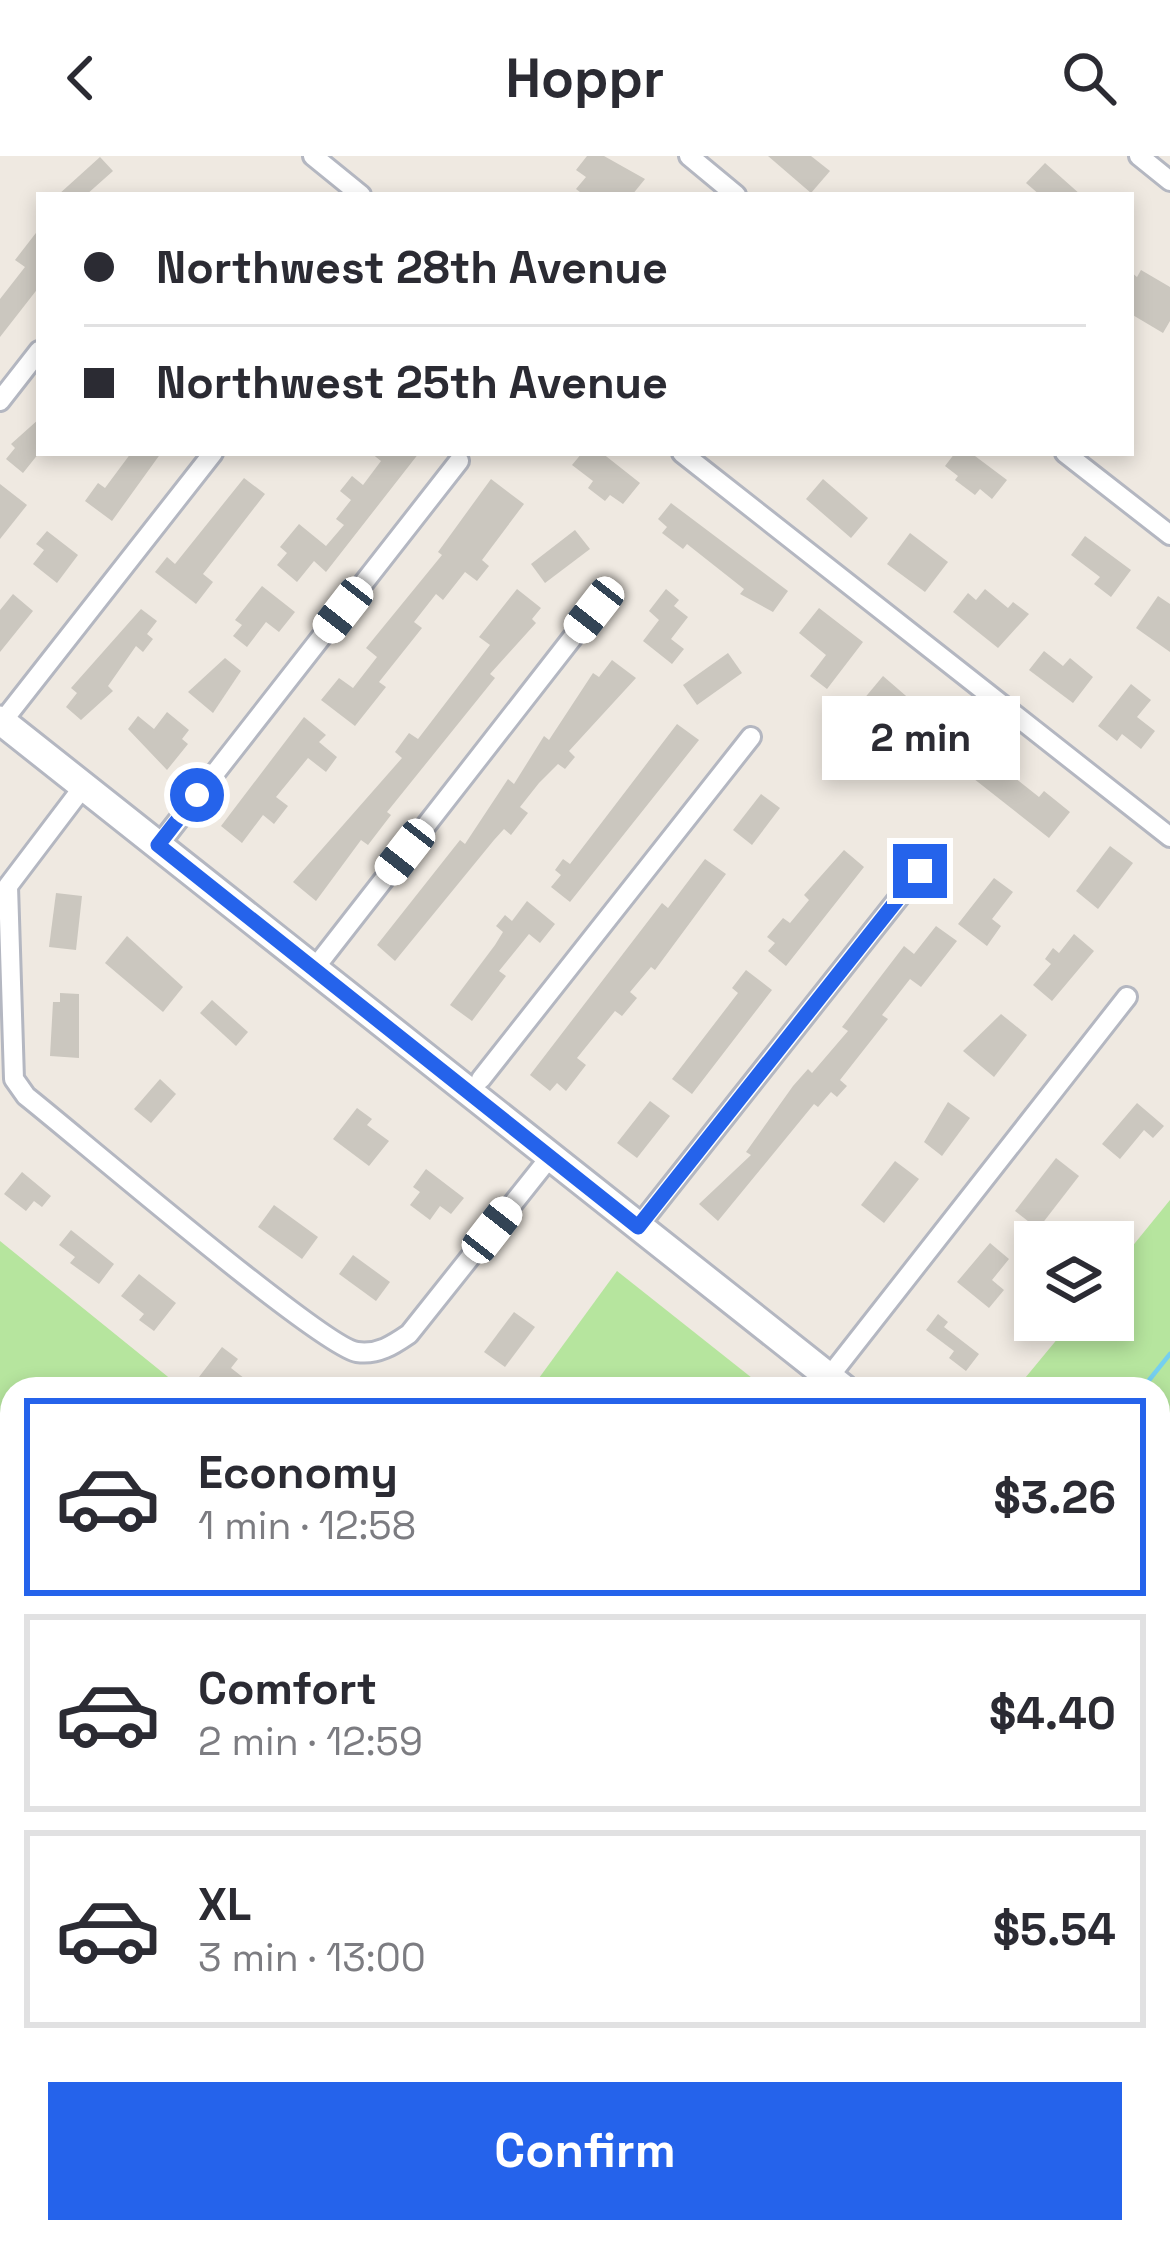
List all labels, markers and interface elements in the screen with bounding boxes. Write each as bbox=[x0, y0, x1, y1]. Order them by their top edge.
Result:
text: Hoppr bbox=[506, 44, 664, 113]
icon: back bbox=[48, 45, 114, 111]
icon: search bbox=[1056, 45, 1122, 111]
text: Northwest 28th Avenue bbox=[156, 239, 668, 296]
text: Northwest 25th Avenue bbox=[156, 354, 668, 411]
car bbox=[307, 571, 379, 649]
car bbox=[558, 571, 630, 649]
callout: 2 min bbox=[821, 697, 1019, 781]
text: 2 min bbox=[871, 713, 971, 762]
route start bbox=[170, 768, 224, 822]
car bbox=[369, 813, 441, 891]
route end bbox=[893, 844, 947, 898]
car bbox=[456, 1191, 528, 1269]
map controls bbox=[1014, 1221, 1134, 1341]
button: layers bbox=[1014, 1221, 1134, 1341]
icon: car bbox=[54, 1443, 162, 1551]
text: Economy bbox=[198, 1444, 398, 1501]
text: $3.26 bbox=[993, 1469, 1116, 1526]
text: 1 min · 12:58 bbox=[198, 1501, 416, 1550]
icon: car bbox=[54, 1659, 162, 1767]
text: Comfort bbox=[198, 1660, 377, 1717]
text: $4.40 bbox=[989, 1685, 1116, 1742]
text: 2 min · 12:59 bbox=[198, 1717, 423, 1766]
icon: car bbox=[54, 1875, 162, 1983]
text: XL bbox=[198, 1876, 251, 1933]
text: $5.54 bbox=[993, 1901, 1116, 1958]
text: 3 min · 13:00 bbox=[198, 1933, 426, 1982]
button: Confirm bbox=[48, 2082, 1122, 2220]

